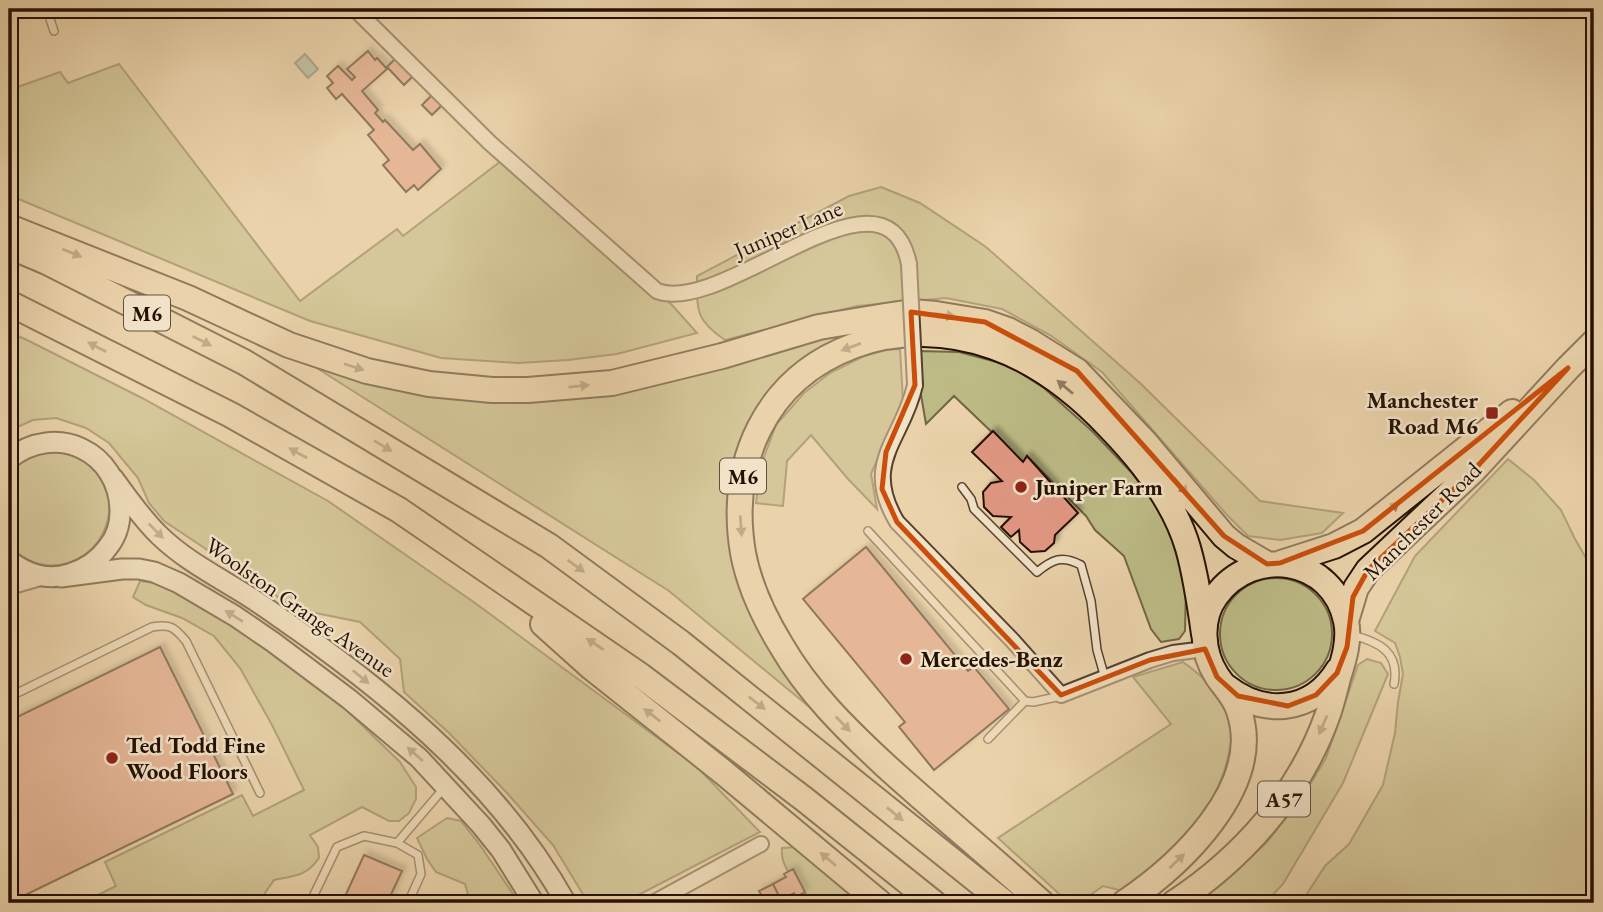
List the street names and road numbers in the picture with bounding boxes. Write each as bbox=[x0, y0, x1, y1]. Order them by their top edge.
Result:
street label: Juniper Lane bbox=[728, 193, 847, 266]
road number: M6 bbox=[124, 296, 170, 330]
street label: Manchester Road bbox=[1356, 455, 1488, 587]
road number: M6 bbox=[720, 458, 766, 494]
street label: Woolston Grange Avenue bbox=[199, 530, 401, 684]
road number: A57 bbox=[1258, 782, 1310, 816]

